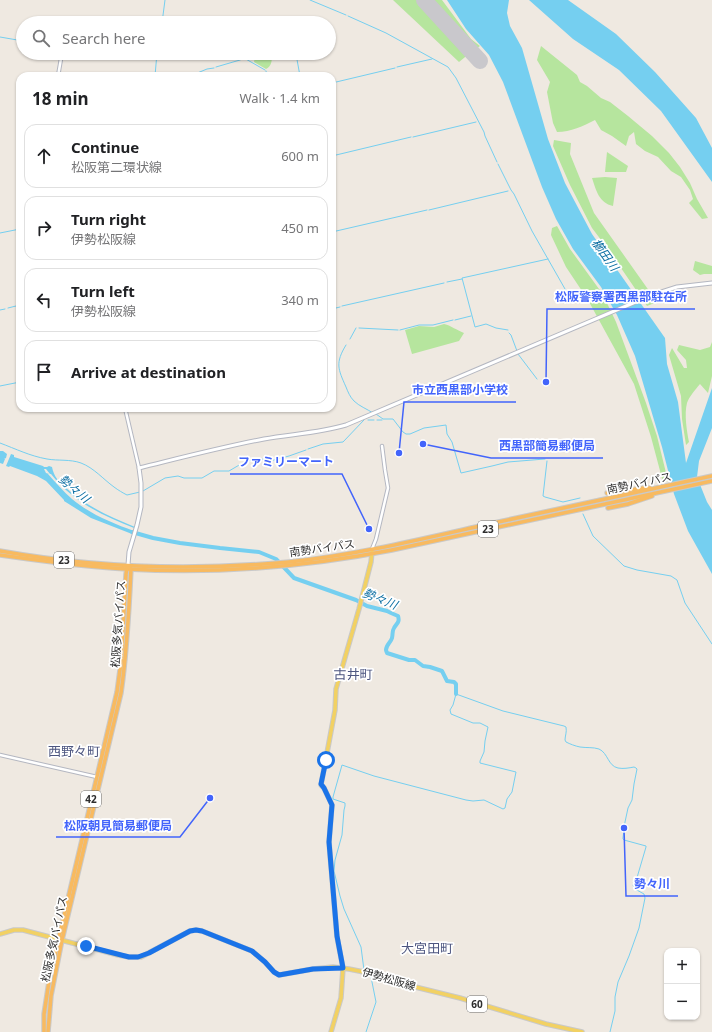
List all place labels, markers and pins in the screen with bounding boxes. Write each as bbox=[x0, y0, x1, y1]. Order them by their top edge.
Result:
callout: 松阪警察署西黒部駐在所 bbox=[547, 285, 695, 309]
callout: 市立西黒部小学校 bbox=[404, 378, 516, 402]
callout: 西黒部簡易郵便局 bbox=[491, 434, 603, 458]
callout: ファミリーマート bbox=[230, 450, 342, 474]
callout: 松阪朝見簡易郵便局 bbox=[56, 813, 180, 837]
callout: 勢々川 bbox=[626, 872, 678, 896]

